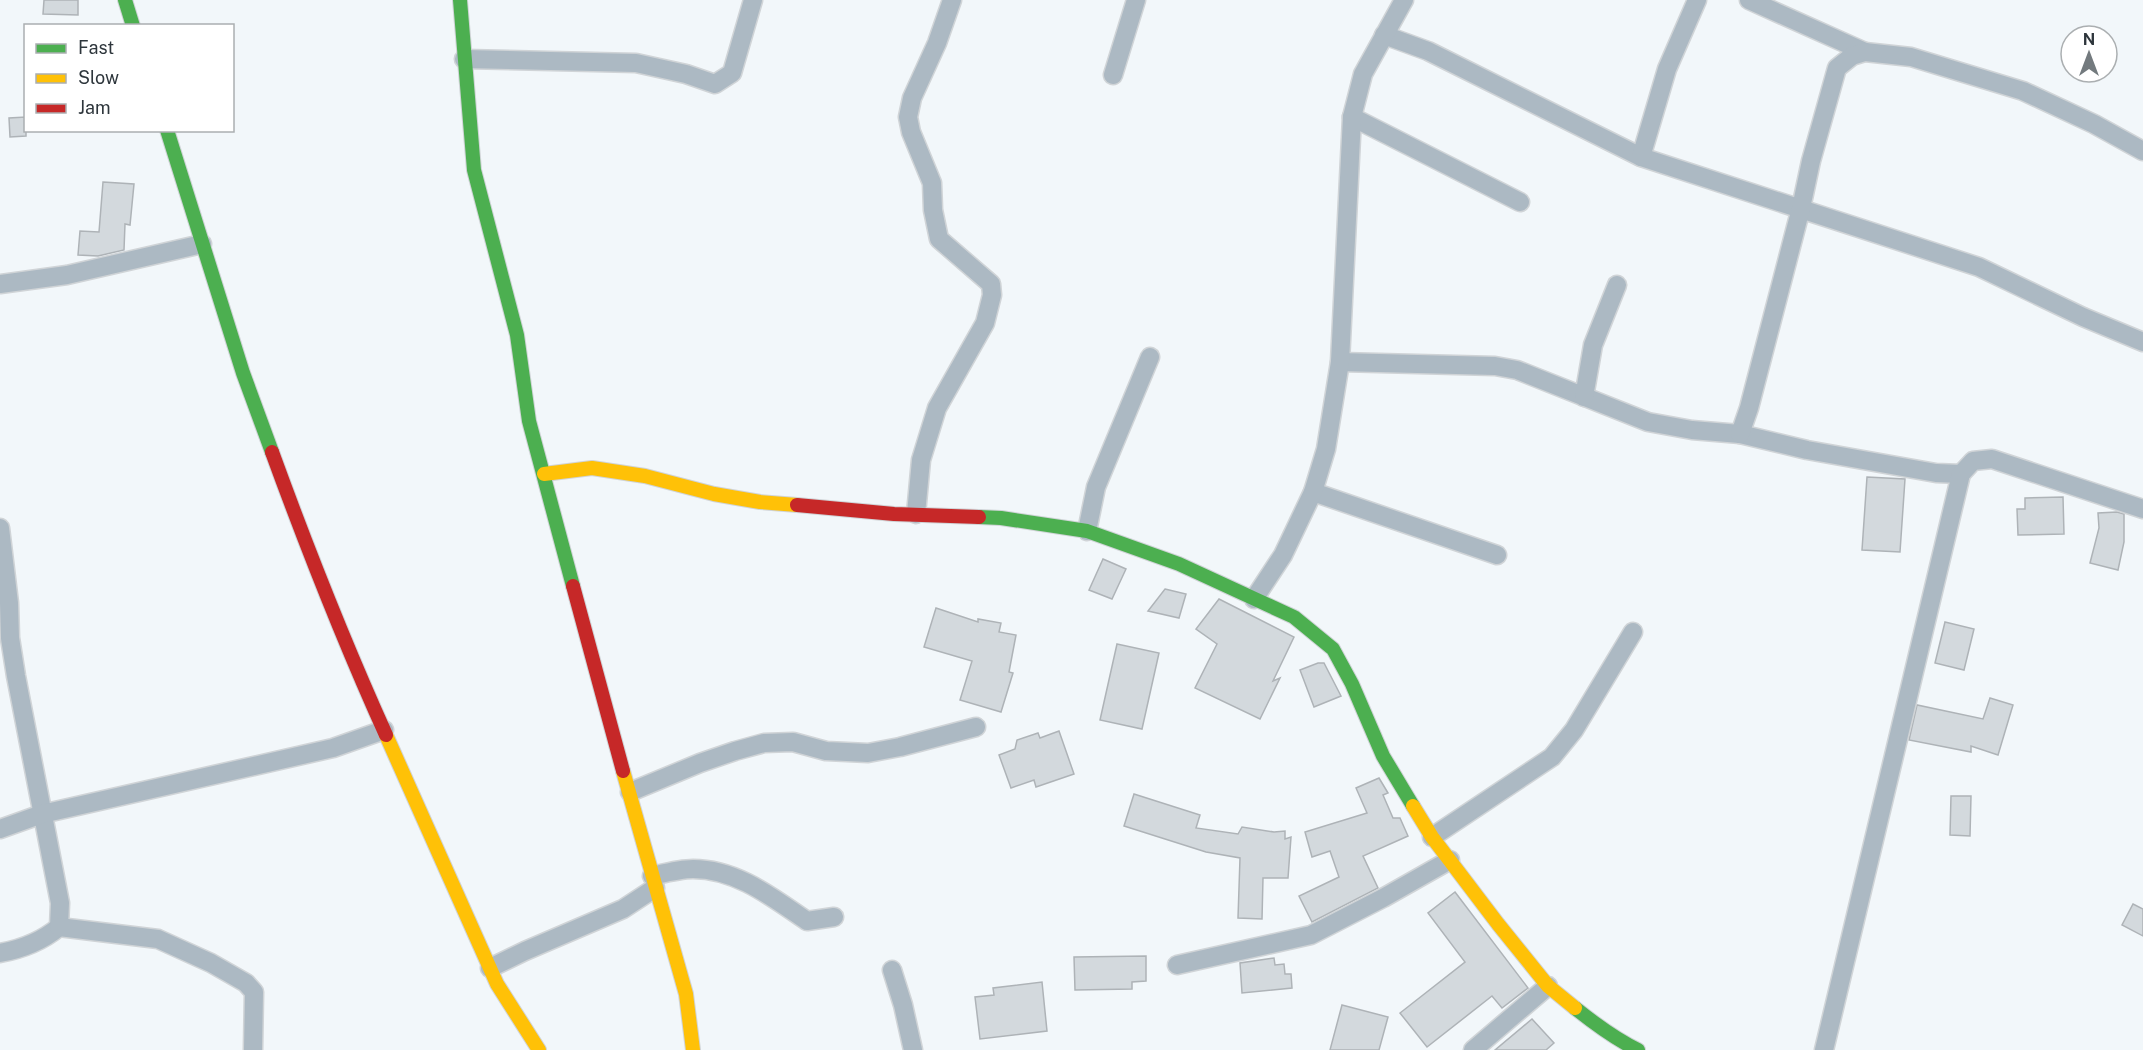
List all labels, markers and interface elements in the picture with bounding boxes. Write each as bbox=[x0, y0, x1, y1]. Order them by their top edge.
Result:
legend bbox=[24, 24, 234, 132]
north arrow bbox=[2059, 24, 2119, 84]
text: N bbox=[2083, 30, 2095, 49]
text: Fast bbox=[78, 37, 114, 58]
text: Slow bbox=[78, 67, 119, 88]
text: Jam bbox=[78, 97, 111, 118]

